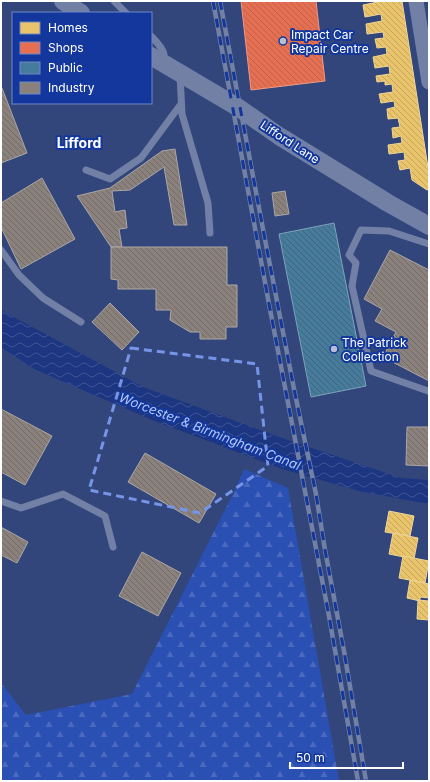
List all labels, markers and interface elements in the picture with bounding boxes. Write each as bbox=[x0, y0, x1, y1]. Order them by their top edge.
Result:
legend bbox=[12, 12, 152, 104]
text: Homes bbox=[48, 20, 88, 35]
place label: Impact Car Repair Centre bbox=[291, 27, 369, 56]
marker: Impact Car Repair Centre bbox=[278, 36, 288, 46]
text: Shops bbox=[48, 40, 84, 55]
text: Public bbox=[48, 60, 83, 75]
text: Industry bbox=[48, 80, 95, 95]
street label: Lifford Lane bbox=[258, 117, 322, 167]
district label: Lifford bbox=[57, 134, 101, 151]
place label: The Patrick Collection bbox=[342, 335, 407, 364]
marker: The Patrick Collection bbox=[329, 344, 339, 354]
water label: Worcester & Birmingham Canal bbox=[117, 389, 304, 473]
scale bar bbox=[290, 744, 403, 770]
text: 50 m bbox=[296, 750, 325, 765]

